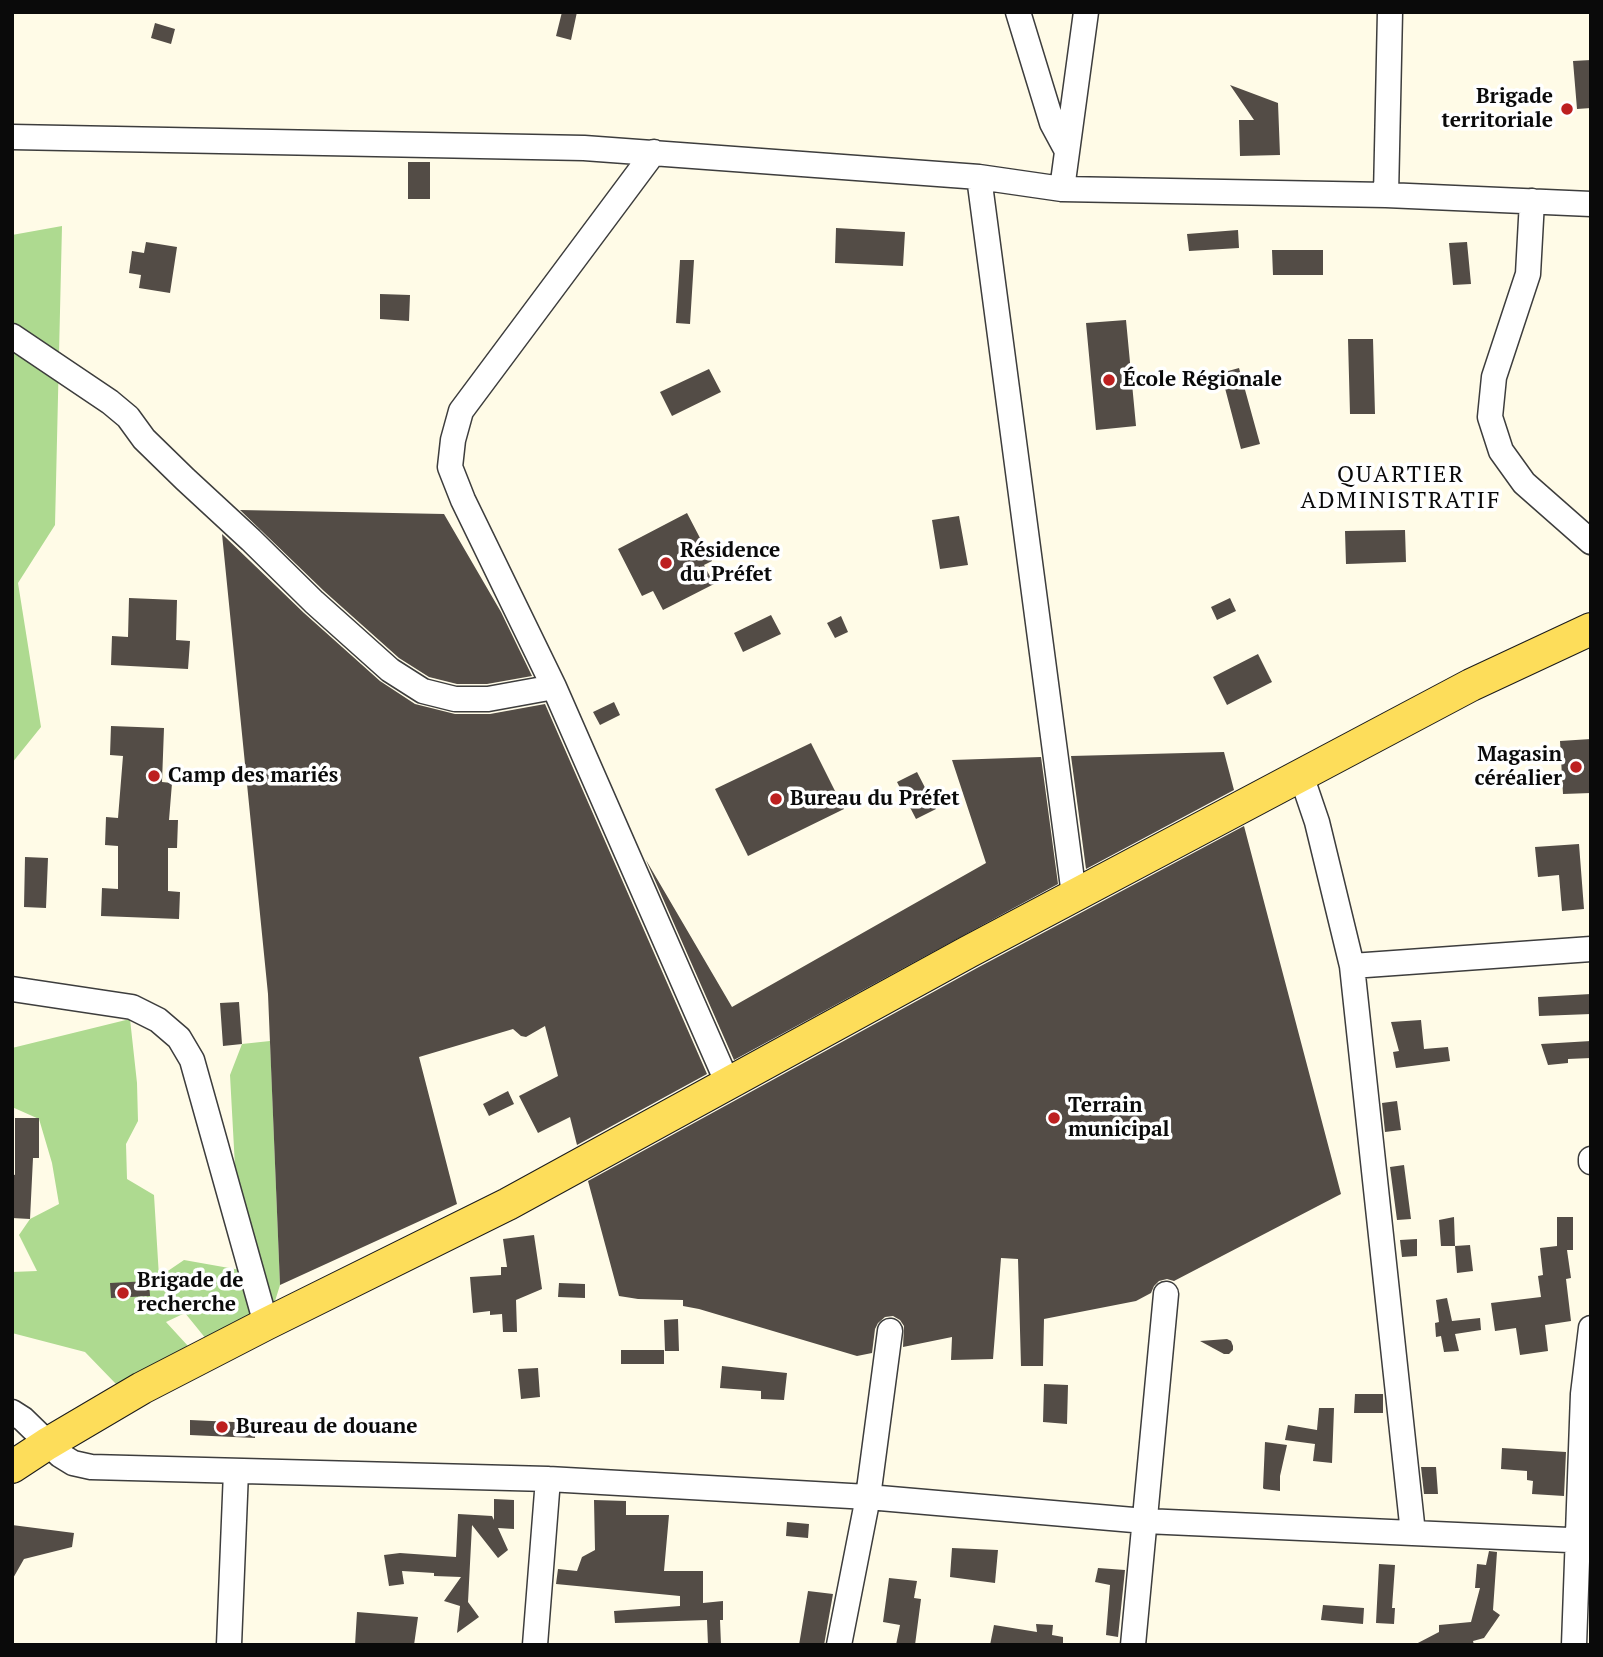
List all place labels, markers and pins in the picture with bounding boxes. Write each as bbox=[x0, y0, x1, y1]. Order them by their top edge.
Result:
place label: Brigade territoriale bbox=[1441, 84, 1553, 134]
marker: Brigade territoriale bbox=[1559, 101, 1575, 117]
place label: École Régionale bbox=[1123, 367, 1282, 393]
marker: École Régionale bbox=[1101, 372, 1117, 388]
place label: Résidence du Préfet bbox=[680, 538, 780, 588]
marker: Résidence du Préfet bbox=[658, 555, 674, 571]
place label: Magasin céréalier bbox=[1475, 742, 1562, 792]
marker: Magasin céréalier bbox=[1568, 759, 1584, 775]
place label: Camp des mariés bbox=[168, 763, 338, 789]
marker: Camp des mariés bbox=[146, 768, 162, 784]
place label: Bureau du Préfet bbox=[790, 786, 960, 812]
marker: Bureau du Préfet bbox=[768, 791, 784, 807]
place label: Terrain municipal bbox=[1068, 1093, 1170, 1143]
marker: Terrain municipal bbox=[1046, 1110, 1062, 1126]
place label: Brigade de recherche bbox=[137, 1268, 244, 1318]
marker: Brigade de recherche bbox=[115, 1285, 131, 1301]
place label: Bureau de douane bbox=[236, 1414, 418, 1440]
marker: Bureau de douane bbox=[214, 1419, 230, 1435]

